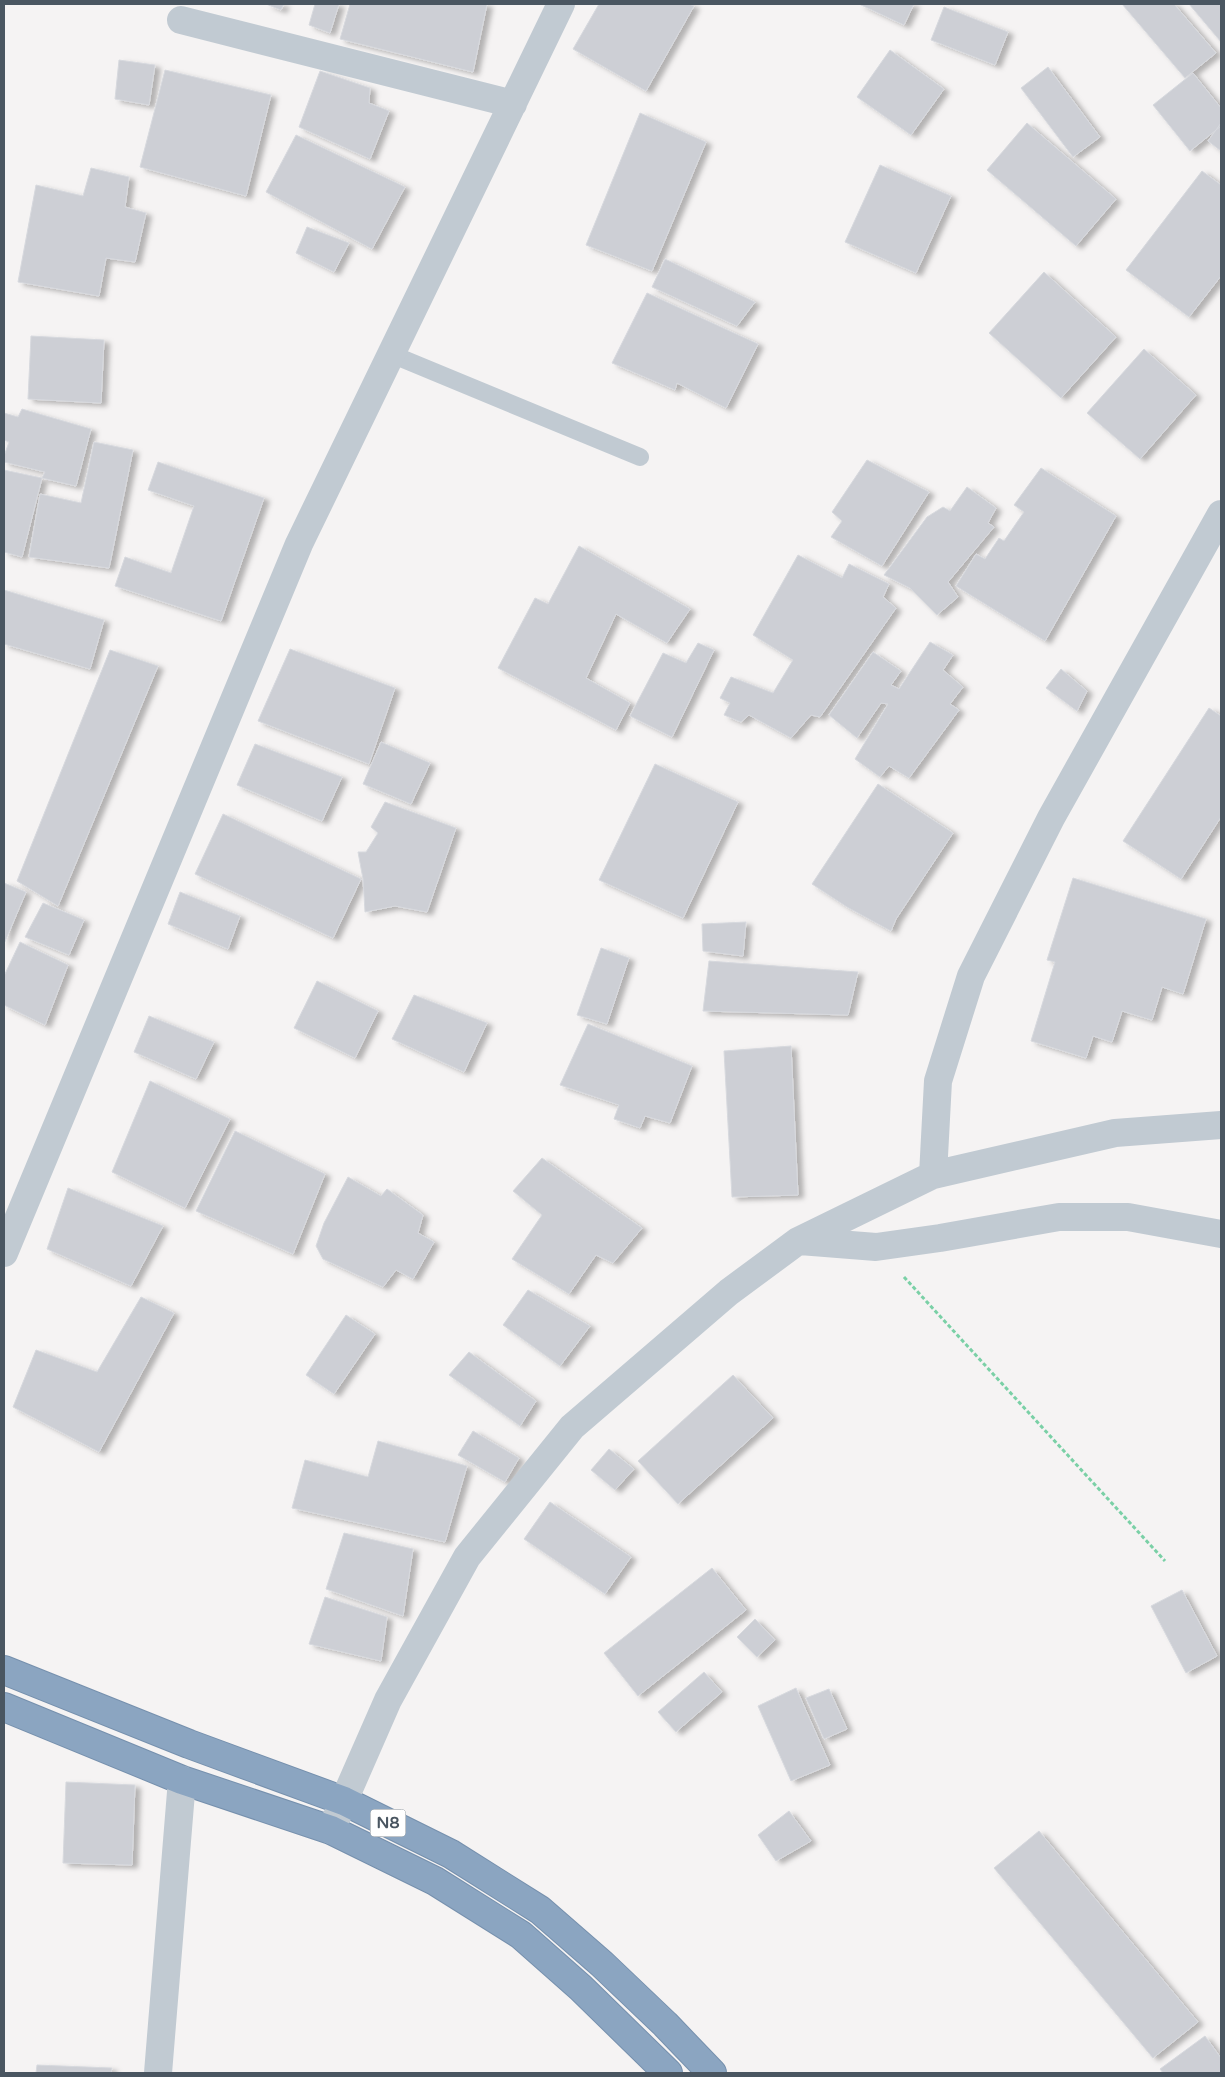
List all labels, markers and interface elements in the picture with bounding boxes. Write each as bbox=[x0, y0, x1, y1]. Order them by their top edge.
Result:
road number: N8 bbox=[370, 1810, 406, 1836]

